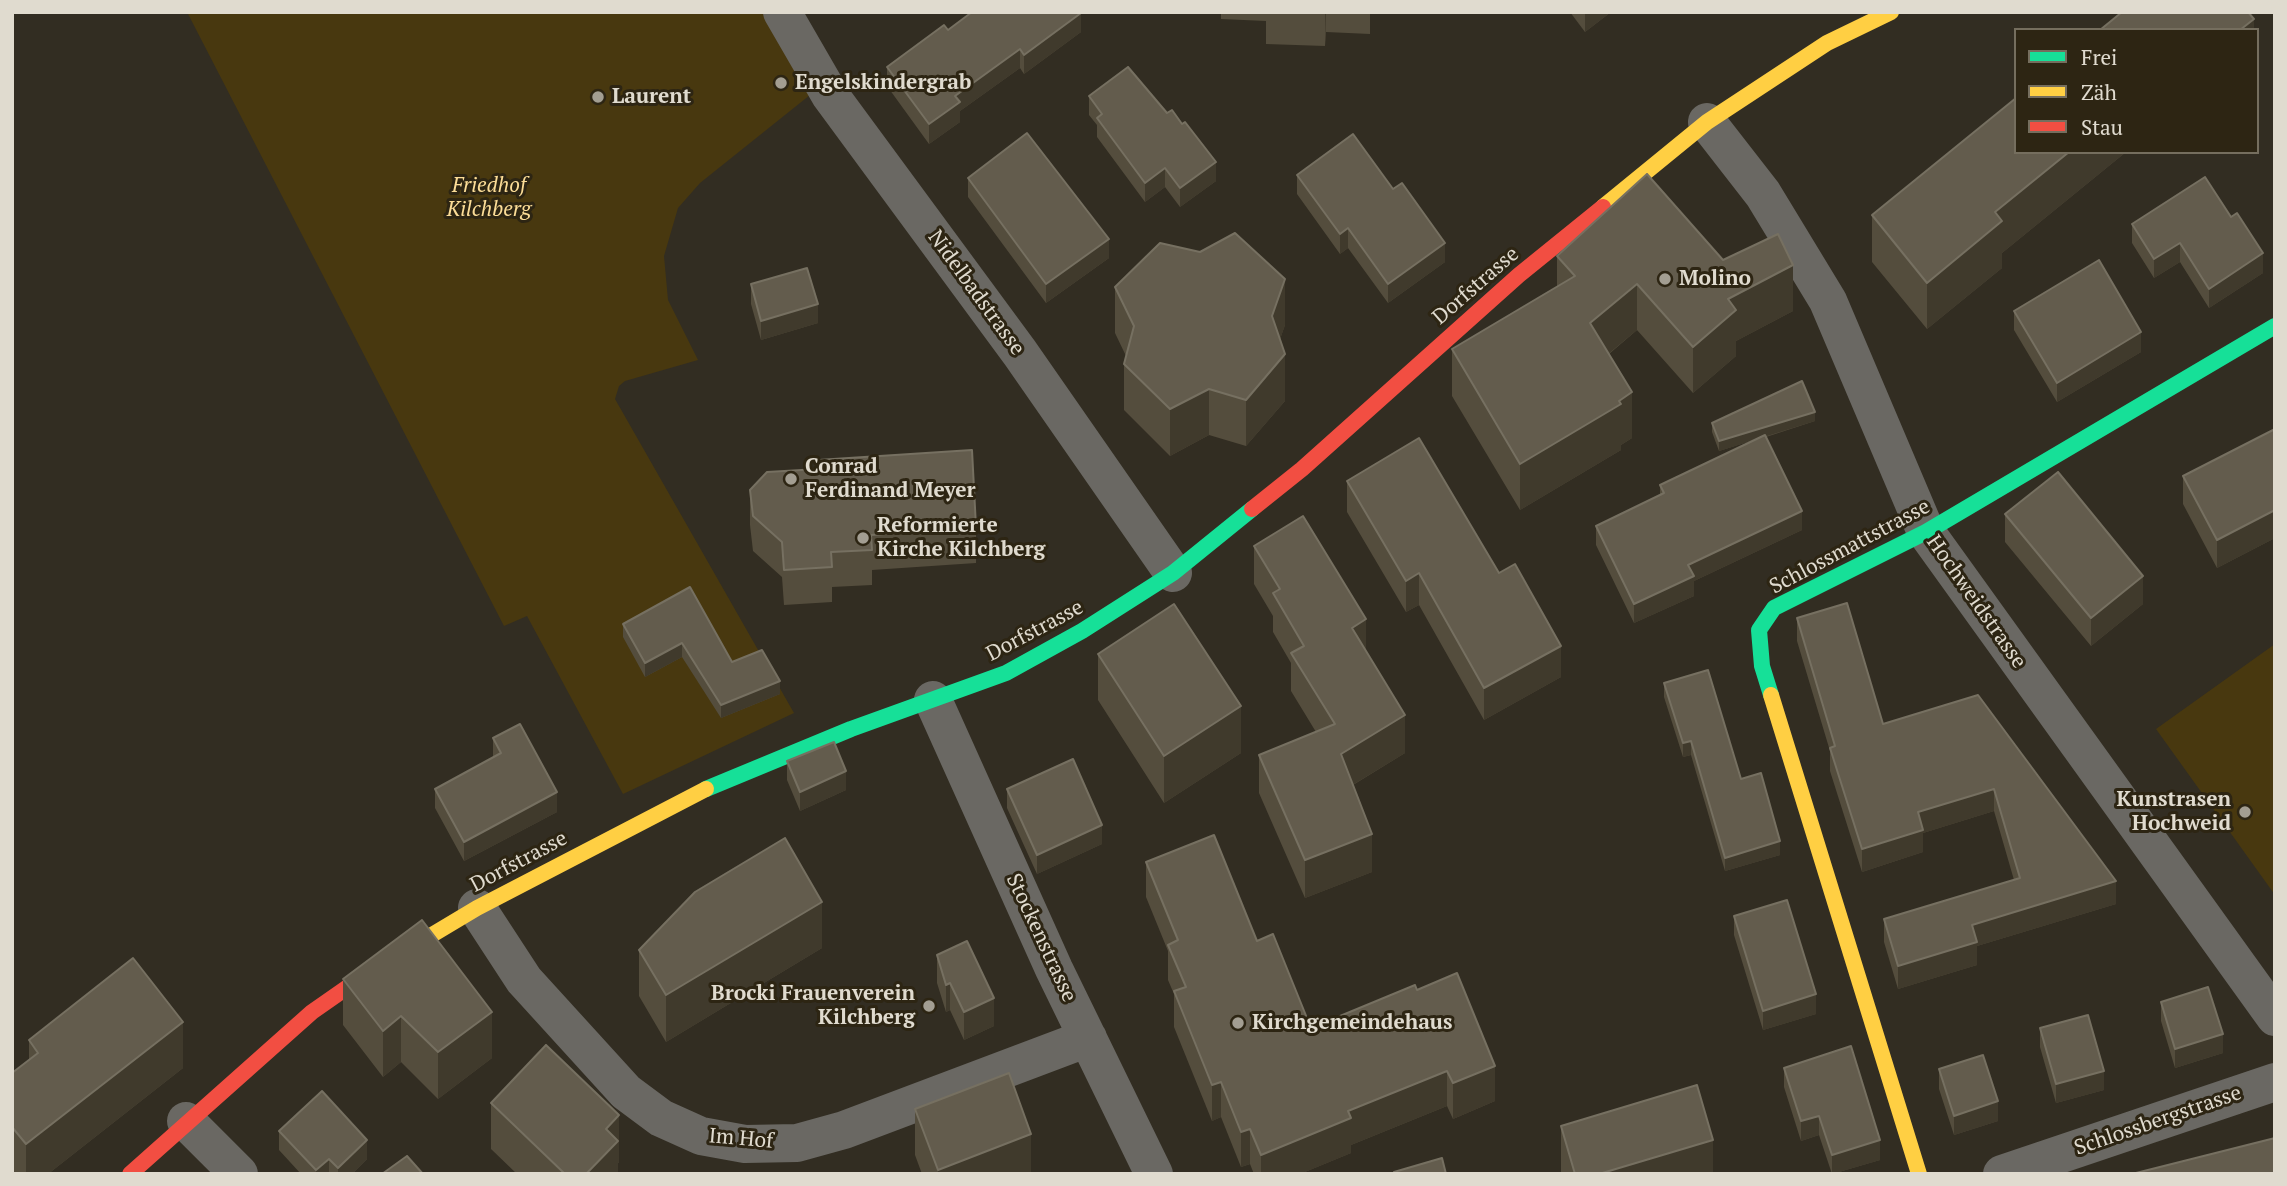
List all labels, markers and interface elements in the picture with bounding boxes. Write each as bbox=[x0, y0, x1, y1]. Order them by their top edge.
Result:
legend bbox=[2014, 28, 2259, 154]
text: Frei bbox=[2081, 43, 2117, 71]
place label: Engelskindergrab bbox=[795, 70, 971, 96]
marker: Engelskindergrab bbox=[773, 75, 789, 91]
text: Zäh bbox=[2081, 78, 2117, 106]
place label: Laurent bbox=[612, 84, 691, 110]
marker: Laurent bbox=[590, 89, 606, 105]
text: Stau bbox=[2081, 113, 2123, 141]
park label: Friedhof Kilchberg bbox=[447, 173, 531, 223]
street label: Nidelbadstrasse bbox=[922, 226, 1030, 360]
street label: Dorfstrasse bbox=[1428, 242, 1524, 330]
place label: Molino bbox=[1679, 266, 1751, 292]
marker: Molino bbox=[1657, 271, 1673, 287]
place label: Conrad Ferdinand Meyer bbox=[805, 454, 975, 504]
marker: Conrad Ferdinand Meyer bbox=[783, 471, 799, 487]
street label: Schlossmattstrasse bbox=[1765, 494, 1935, 600]
place label: Reformierte Kirche Kilchberg bbox=[877, 513, 1045, 563]
marker: Reformierte Kirche Kilchberg bbox=[855, 530, 871, 546]
street label: Hochweidstrasse bbox=[1921, 531, 2031, 673]
street label: Dorfstrasse bbox=[982, 595, 1088, 667]
place label: Kunstrasen Hochweid bbox=[2117, 787, 2231, 837]
marker: Kunstrasen Hochweid bbox=[2237, 804, 2253, 820]
street label: Dorfstrasse bbox=[466, 826, 572, 898]
street label: Stockenstrasse bbox=[1000, 870, 1082, 1006]
place label: Brocki Frauenverein Kilchberg bbox=[711, 981, 915, 1031]
marker: Brocki Frauenverein Kilchberg bbox=[921, 998, 937, 1014]
place label: Kirchgemeindehaus bbox=[1252, 1010, 1452, 1036]
marker: Kirchgemeindehaus bbox=[1230, 1015, 1246, 1031]
street label: Schlossbergstrasse bbox=[2071, 1081, 2245, 1161]
street label: Im Hof bbox=[708, 1124, 774, 1154]

